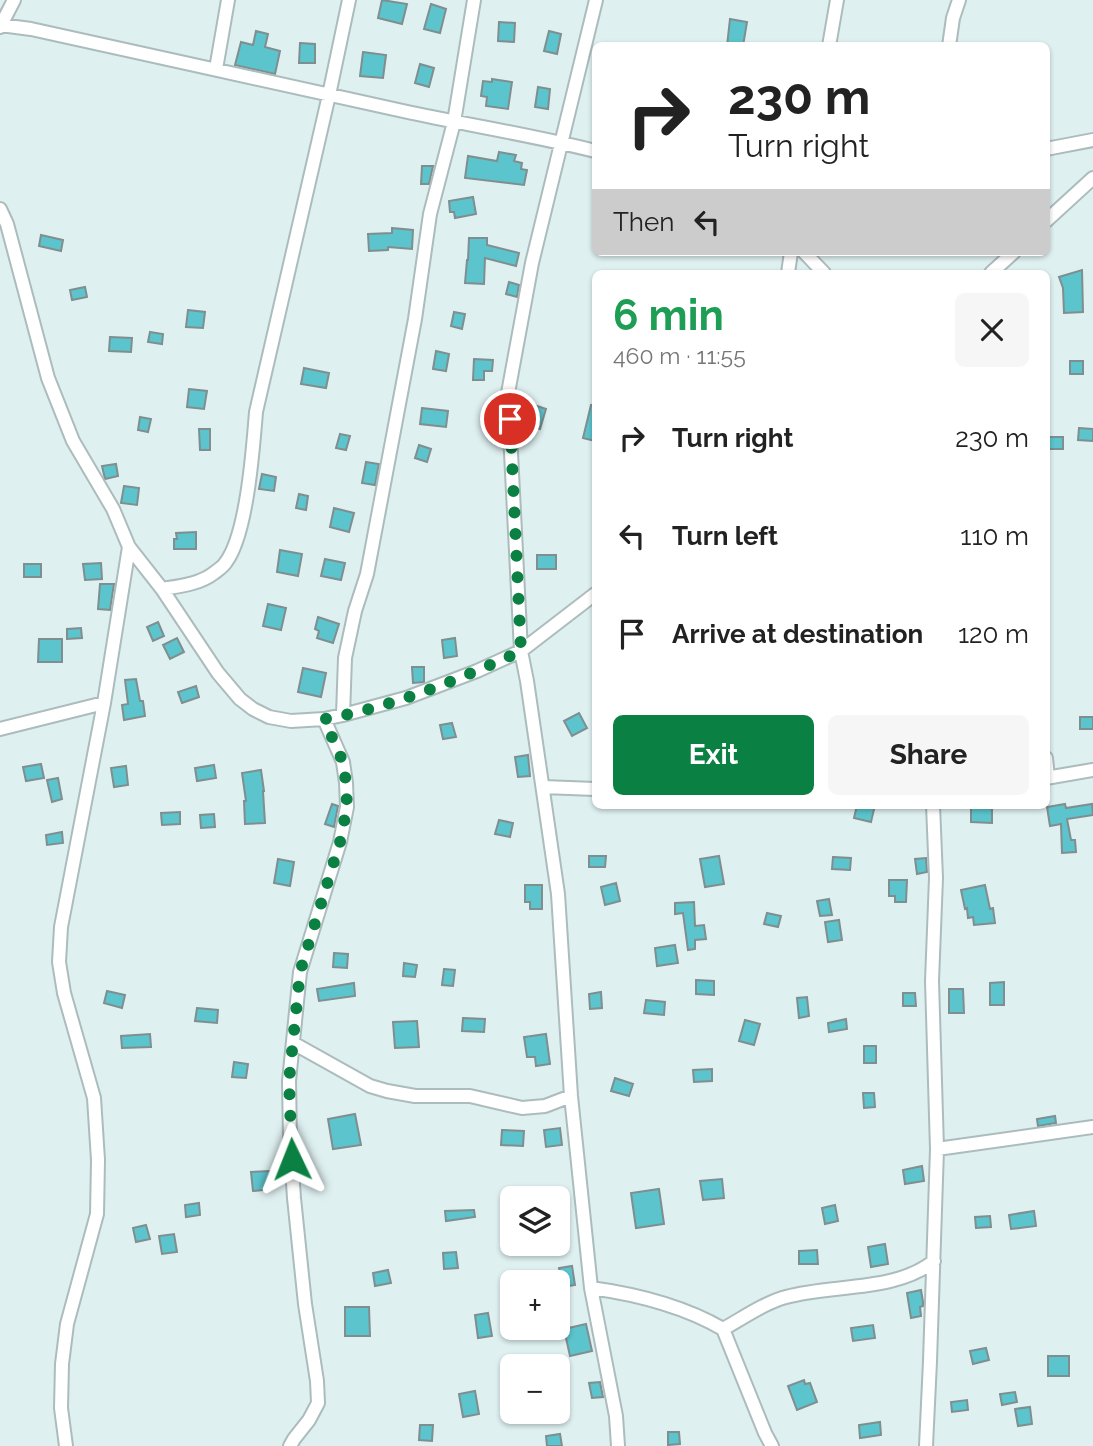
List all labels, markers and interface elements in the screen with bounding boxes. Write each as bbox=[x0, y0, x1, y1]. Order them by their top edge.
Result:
text: 230 m bbox=[728, 68, 870, 125]
icon: right bbox=[613, 70, 704, 161]
text: Turn right bbox=[728, 127, 869, 164]
icon: left bbox=[688, 203, 726, 241]
text: Then bbox=[613, 207, 674, 237]
text: 6 min bbox=[613, 291, 724, 340]
button: close bbox=[955, 293, 1029, 367]
text: 460 m · 11:55 bbox=[613, 342, 746, 369]
pin bbox=[480, 389, 540, 449]
icon: arrive bbox=[491, 400, 529, 438]
icon: right bbox=[613, 419, 651, 457]
text: Turn right bbox=[672, 423, 793, 453]
text: 230 m bbox=[955, 423, 1029, 453]
icon: left bbox=[613, 517, 651, 555]
text: Turn left bbox=[672, 521, 778, 551]
text: 110 m bbox=[960, 521, 1029, 551]
icon: arrive bbox=[613, 615, 651, 653]
text: Arrive at destination bbox=[672, 619, 923, 649]
text: 120 m bbox=[958, 619, 1029, 649]
button: Exit bbox=[613, 715, 814, 795]
button: Share bbox=[828, 715, 1029, 795]
position arrow bbox=[255, 1122, 329, 1196]
map controls bbox=[500, 1186, 570, 1424]
button: layers bbox=[500, 1186, 570, 1256]
button: + bbox=[500, 1270, 570, 1340]
button: − bbox=[500, 1354, 570, 1424]

